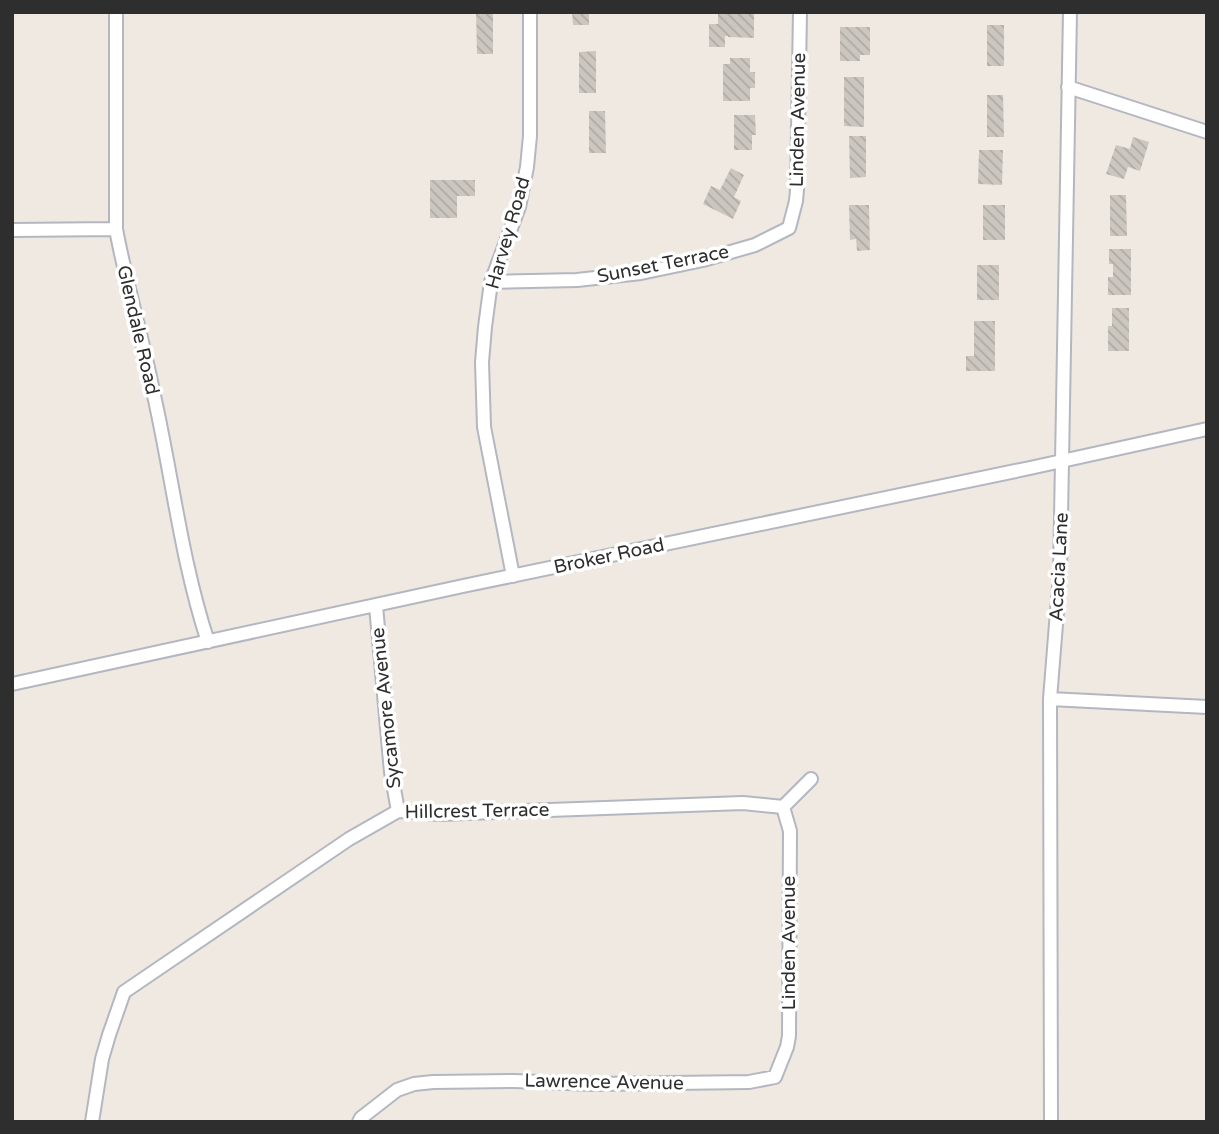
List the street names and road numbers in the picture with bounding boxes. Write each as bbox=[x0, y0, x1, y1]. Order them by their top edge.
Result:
street label: Linden Avenue bbox=[786, 53, 810, 187]
street label: Harvey Road bbox=[481, 174, 535, 292]
street label: Sunset Terrace bbox=[595, 240, 731, 288]
street label: Glendale Road bbox=[112, 263, 164, 397]
street label: Acacia Lane bbox=[1045, 512, 1073, 622]
street label: Broker Road bbox=[552, 534, 666, 578]
street label: Sycamore Avenue bbox=[367, 626, 405, 790]
street label: Hillcrest Terrace bbox=[405, 799, 549, 823]
street label: Linden Avenue bbox=[778, 876, 800, 1010]
street label: Lawrence Avenue bbox=[524, 1070, 684, 1094]

